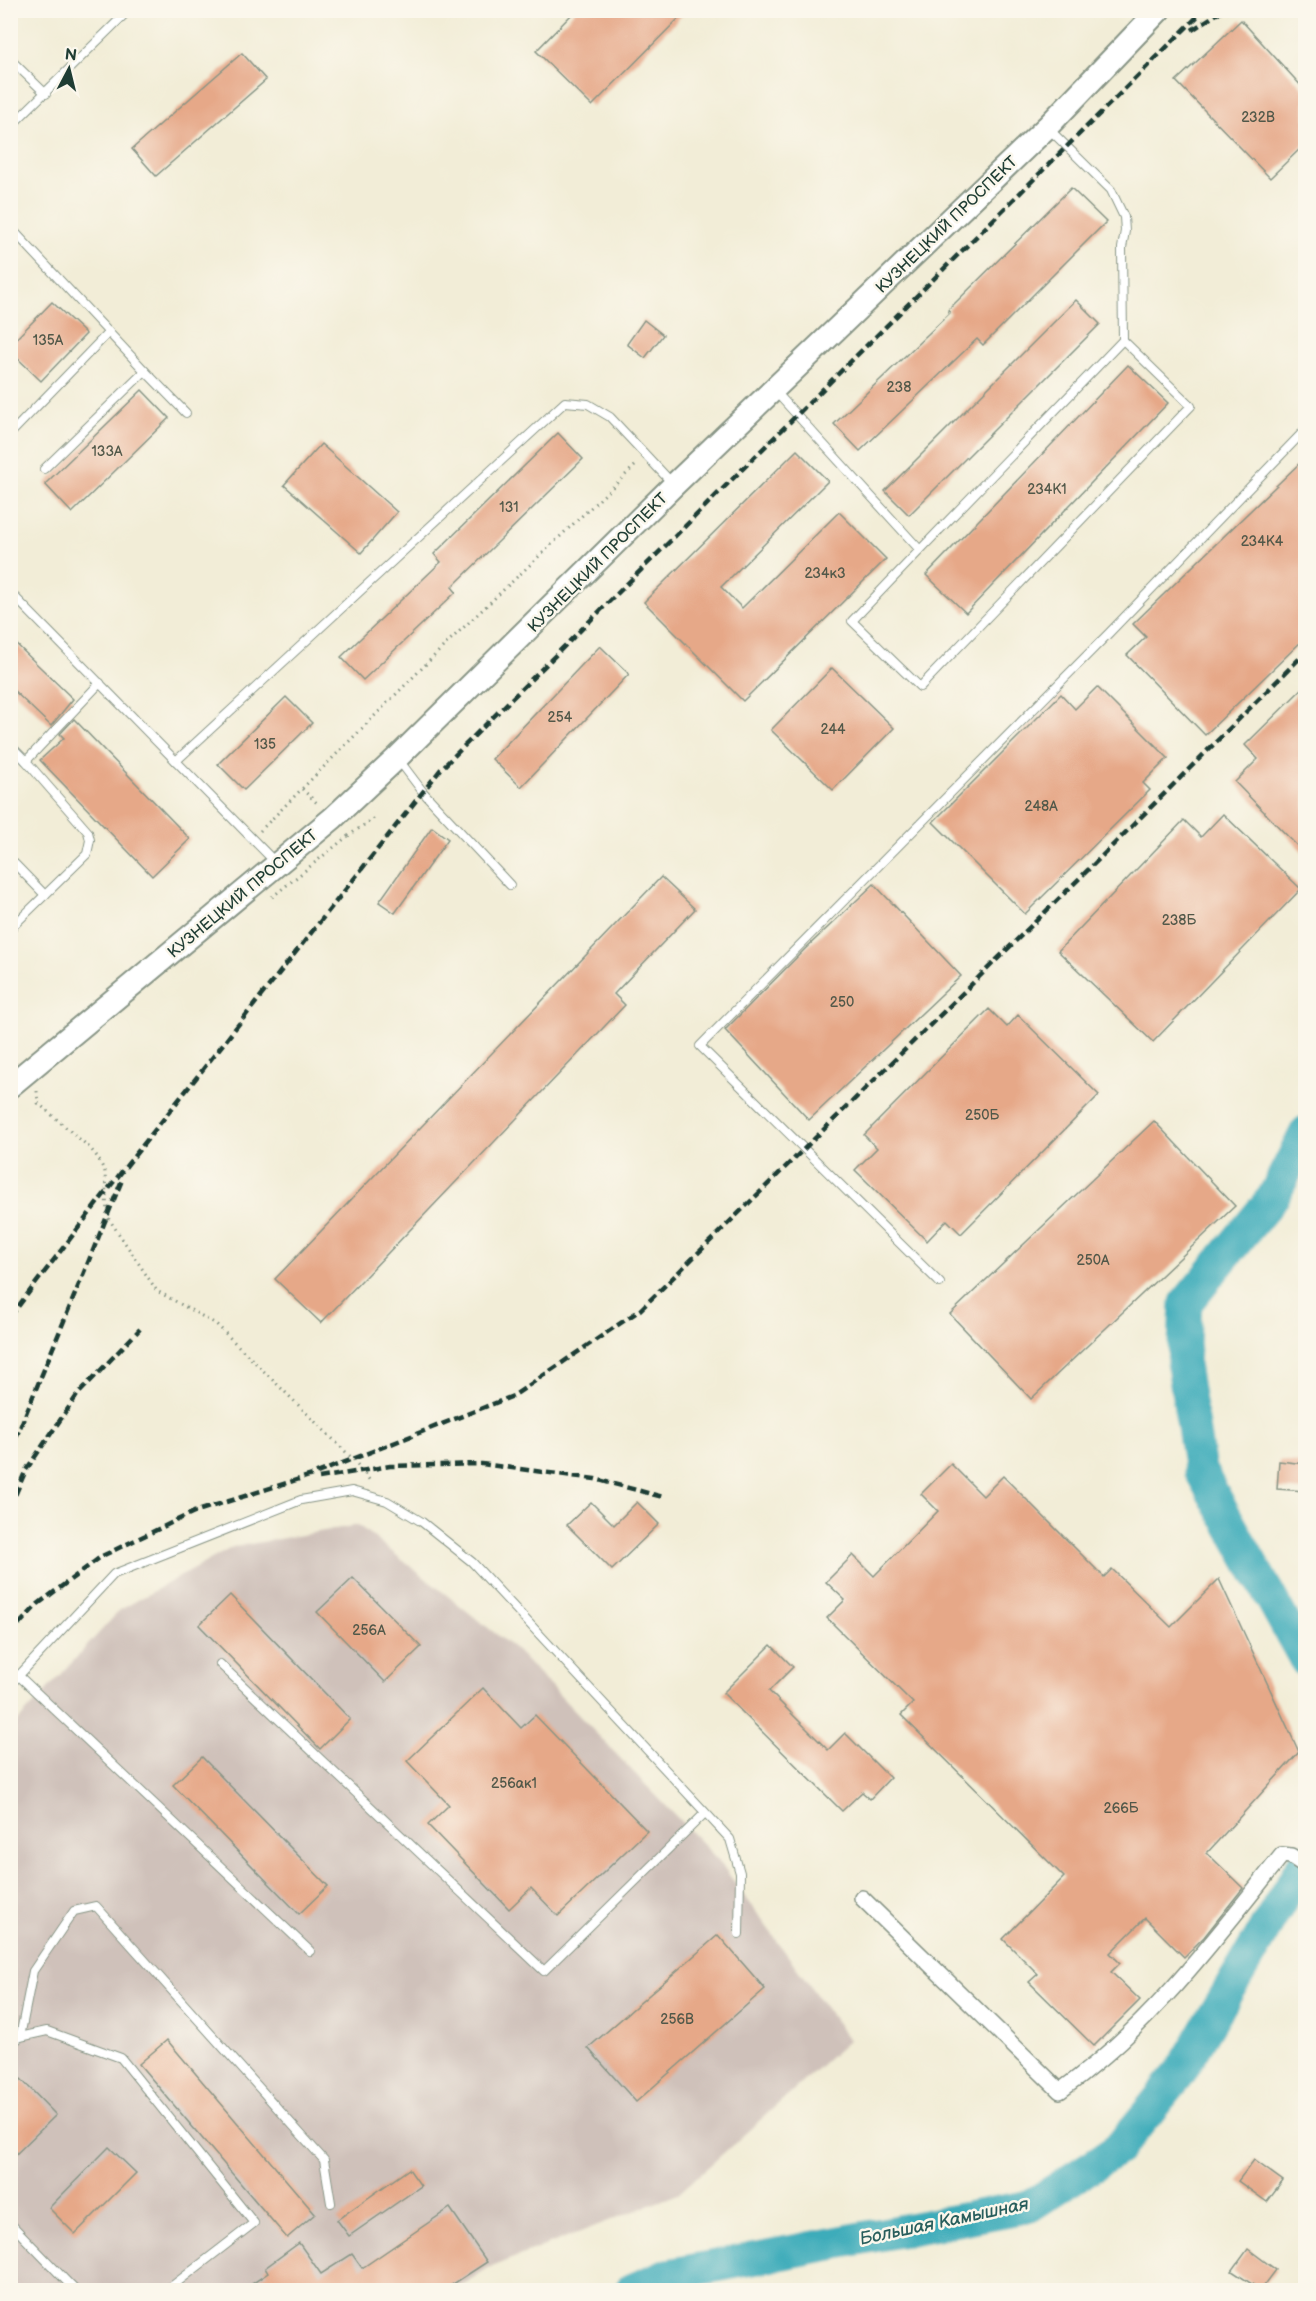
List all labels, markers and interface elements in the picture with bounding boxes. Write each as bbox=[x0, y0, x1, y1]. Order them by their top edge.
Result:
north arrow bbox=[39, 39, 99, 99]
text: N bbox=[64, 45, 78, 66]
house number: 232В bbox=[1241, 109, 1275, 126]
street label: КУЗНЕЦКИЙ ПРОСПЕКТ bbox=[872, 152, 1022, 298]
house number: 135А bbox=[33, 332, 64, 349]
house number: 238 bbox=[887, 379, 911, 396]
house number: 133А bbox=[91, 443, 123, 460]
house number: 234К1 bbox=[1027, 481, 1067, 498]
street label: КУЗНЕЦКИЙ ПРОСПЕКТ bbox=[524, 489, 672, 637]
house number: 131 bbox=[499, 499, 519, 516]
house number: 234К4 bbox=[1241, 533, 1284, 550]
house number: 234к3 bbox=[804, 565, 846, 582]
house number: 254 bbox=[548, 709, 573, 726]
house number: 244 bbox=[820, 721, 846, 738]
house number: 135 bbox=[254, 736, 276, 753]
house number: 248А bbox=[1024, 798, 1058, 815]
street label: КУЗНЕЦКИЙ ПРОСПЕКТ bbox=[164, 826, 322, 962]
house number: 238Б bbox=[1162, 912, 1197, 929]
house number: 250 bbox=[830, 994, 854, 1011]
house number: 250Б bbox=[965, 1107, 999, 1124]
house number: 250А bbox=[1077, 1252, 1110, 1269]
house number: 256А bbox=[352, 1622, 386, 1639]
house number: 256ак1 bbox=[491, 1775, 537, 1792]
house number: 266Б bbox=[1103, 1800, 1139, 1817]
house number: 256В bbox=[660, 2011, 694, 2028]
water label: Большая Камышная bbox=[858, 2193, 1030, 2250]

